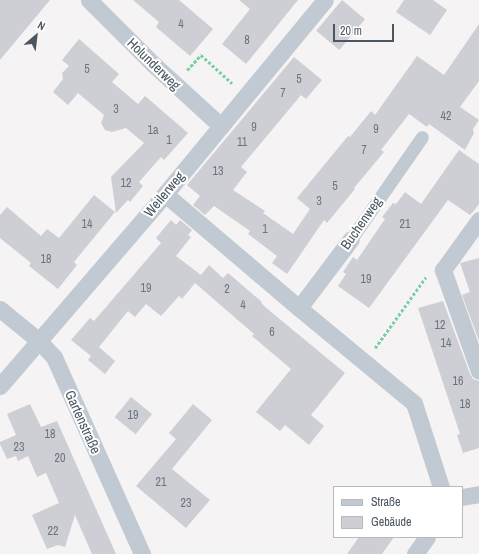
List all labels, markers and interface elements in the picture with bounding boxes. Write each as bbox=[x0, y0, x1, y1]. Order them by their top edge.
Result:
north arrow bbox=[16, 16, 56, 56]
scale bar bbox=[335, 16, 396, 42]
text: N bbox=[35, 18, 48, 33]
house number: 4 bbox=[178, 18, 184, 32]
text: 20 m bbox=[340, 23, 362, 39]
street label: Holunderweg bbox=[124, 34, 184, 94]
house number: 8 bbox=[244, 34, 250, 48]
house number: 5 bbox=[84, 63, 90, 77]
house number: 5 bbox=[296, 73, 302, 87]
house number: 7 bbox=[280, 87, 286, 101]
house number: 3 bbox=[113, 103, 119, 117]
house number: 42 bbox=[441, 110, 451, 124]
house number: 9 bbox=[251, 121, 257, 135]
house number: 9 bbox=[373, 123, 379, 137]
house number: 1a bbox=[148, 124, 158, 138]
house number: 1 bbox=[166, 134, 172, 148]
house number: 11 bbox=[237, 136, 247, 150]
house number: 7 bbox=[361, 144, 367, 158]
house number: 13 bbox=[213, 165, 223, 179]
street label: Weilerweg bbox=[140, 168, 188, 220]
house number: 12 bbox=[121, 177, 131, 191]
house number: 5 bbox=[332, 180, 338, 194]
street label: Buchenweg bbox=[337, 194, 385, 252]
house number: 3 bbox=[316, 195, 322, 209]
house number: 14 bbox=[82, 218, 92, 232]
house number: 21 bbox=[400, 218, 410, 232]
house number: 1 bbox=[262, 223, 268, 237]
house number: 18 bbox=[41, 253, 51, 267]
house number: 19 bbox=[361, 273, 371, 287]
house number: 19 bbox=[141, 282, 151, 296]
house number: 2 bbox=[224, 283, 230, 297]
house number: 4 bbox=[240, 299, 246, 313]
house number: 12 bbox=[435, 319, 445, 333]
house number: 6 bbox=[269, 326, 275, 340]
house number: 14 bbox=[441, 337, 451, 351]
house number: 16 bbox=[453, 375, 463, 389]
street label: Gartenstraße bbox=[62, 388, 104, 456]
house number: 18 bbox=[460, 398, 470, 412]
house number: 19 bbox=[128, 409, 138, 423]
house number: 18 bbox=[45, 428, 55, 442]
house number: 23 bbox=[14, 441, 24, 455]
house number: 20 bbox=[55, 452, 65, 466]
house number: 21 bbox=[156, 476, 166, 490]
legend bbox=[333, 486, 463, 538]
text: Straße bbox=[371, 494, 401, 510]
house number: 23 bbox=[181, 497, 191, 511]
text: Gebäude bbox=[371, 514, 412, 530]
house number: 22 bbox=[48, 525, 58, 539]

